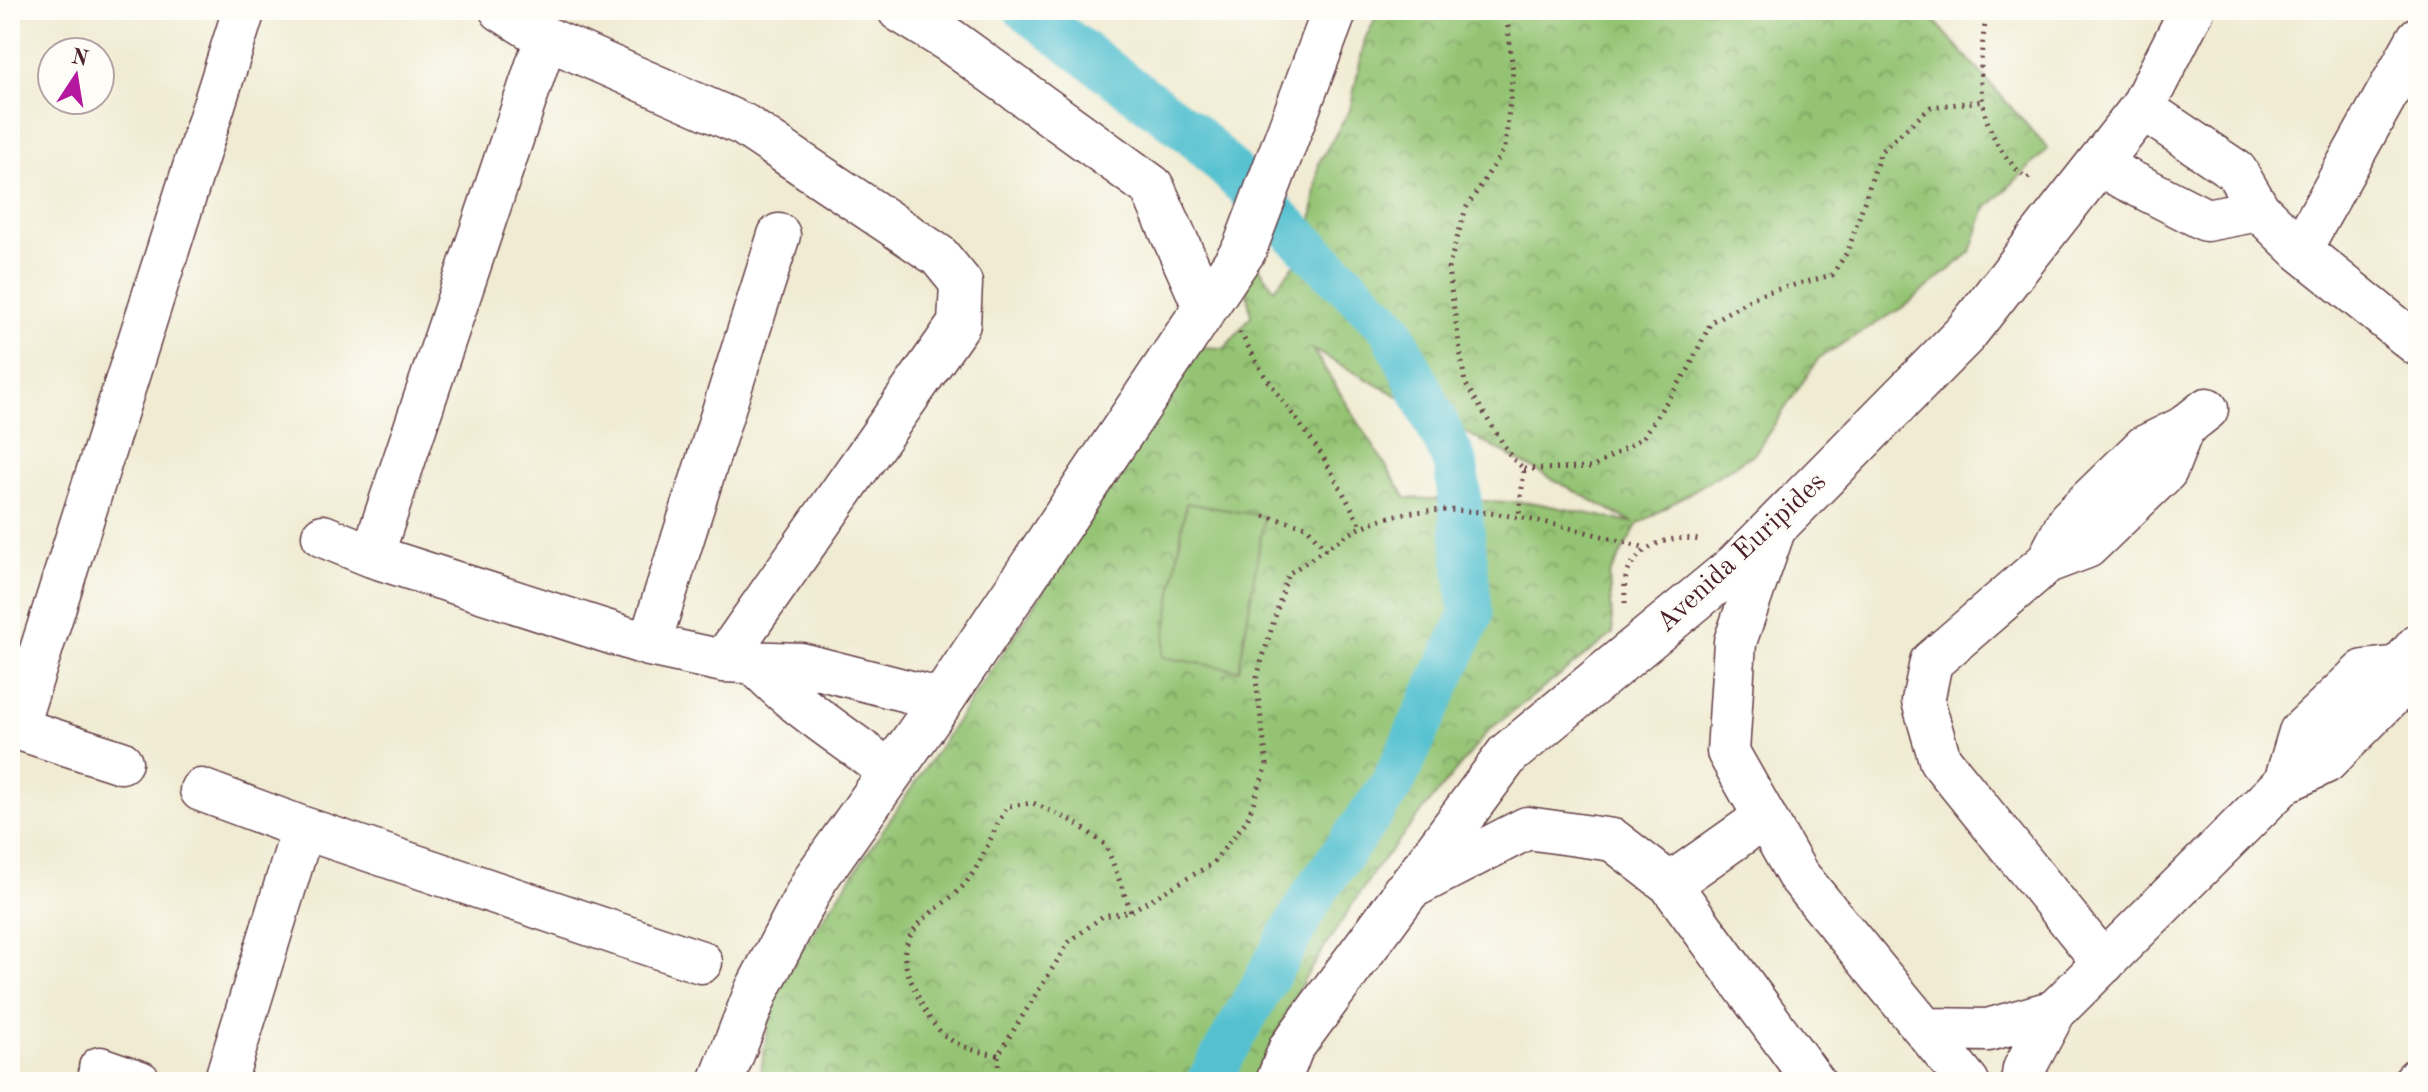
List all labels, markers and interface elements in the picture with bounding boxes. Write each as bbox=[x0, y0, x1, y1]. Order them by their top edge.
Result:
north arrow bbox=[36, 36, 116, 116]
text: N bbox=[69, 46, 90, 71]
street label: Avenida Euripides bbox=[1652, 468, 1832, 638]

